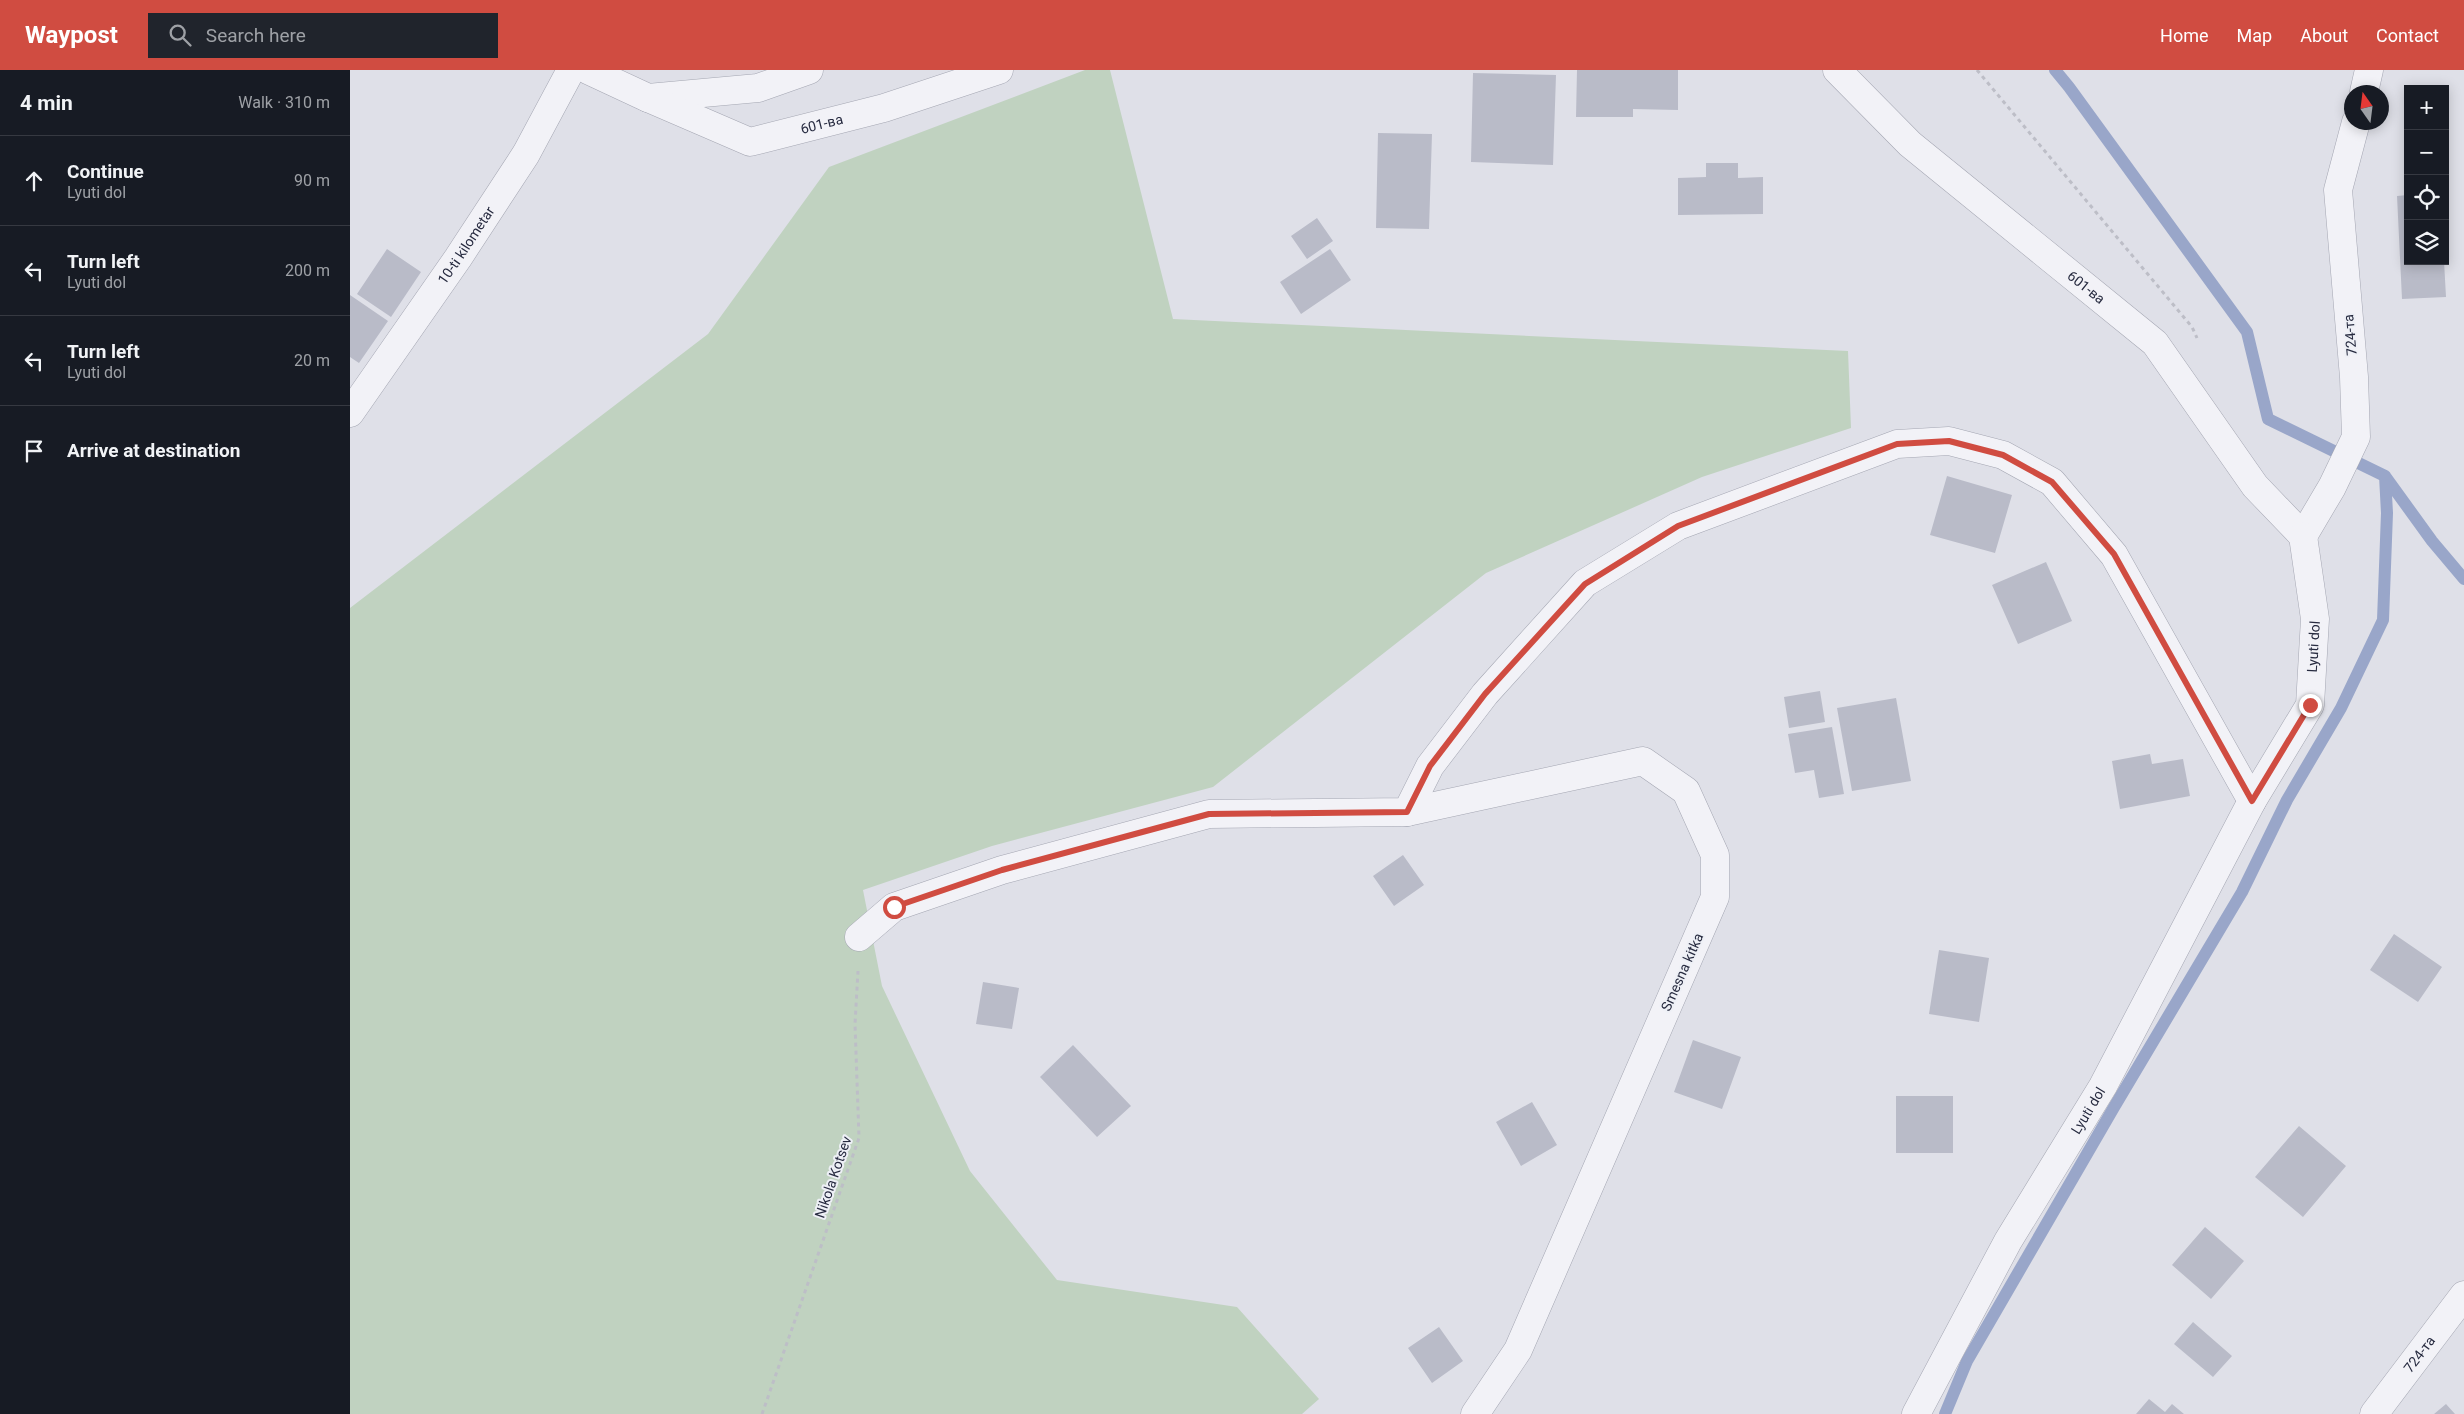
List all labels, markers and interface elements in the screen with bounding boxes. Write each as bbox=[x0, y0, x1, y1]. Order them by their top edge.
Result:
search box bbox=[148, 13, 498, 58]
text: Waypost bbox=[25, 21, 118, 49]
icon: search bbox=[166, 21, 194, 49]
text: Search here bbox=[206, 24, 306, 47]
text: Home bbox=[2160, 25, 2209, 46]
text: Map bbox=[2237, 25, 2272, 46]
text: About bbox=[2300, 25, 2348, 46]
text: Contact bbox=[2376, 25, 2439, 46]
north arrow bbox=[2344, 85, 2389, 130]
map controls bbox=[2404, 85, 2449, 265]
button: + bbox=[2404, 85, 2449, 130]
text: 4 min bbox=[20, 91, 73, 115]
text: Walk · 310 m bbox=[238, 93, 330, 112]
street label: 601-ва bbox=[799, 111, 845, 137]
button: − bbox=[2404, 130, 2449, 175]
text: Continue bbox=[67, 160, 144, 183]
icon: ahead bbox=[20, 167, 48, 195]
text: 90 m bbox=[294, 171, 330, 190]
button: locate bbox=[2404, 175, 2449, 220]
text: Lyuti dol bbox=[67, 183, 126, 202]
street label: 10-ti kilometar bbox=[434, 203, 498, 287]
button: layers bbox=[2404, 220, 2449, 265]
text: Turn left bbox=[67, 250, 140, 273]
icon: left bbox=[20, 257, 48, 285]
text: 200 m bbox=[285, 261, 330, 280]
street label: 601-ва bbox=[2064, 267, 2108, 307]
text: Lyuti dol bbox=[67, 273, 126, 292]
street label: 724-та bbox=[2340, 314, 2360, 356]
text: Turn left bbox=[67, 340, 140, 363]
icon: left bbox=[20, 347, 48, 375]
text: 20 m bbox=[294, 351, 330, 370]
text: Lyuti dol bbox=[67, 363, 126, 382]
icon: arrive bbox=[20, 437, 48, 465]
text: Arrive at destination bbox=[67, 439, 240, 462]
street label: Lyuti dol bbox=[2304, 620, 2323, 673]
route end bbox=[2299, 694, 2322, 717]
route start bbox=[883, 896, 906, 919]
street label: Smesna kitka bbox=[1658, 930, 1706, 1014]
street label: Lyuti dol bbox=[2068, 1084, 2108, 1137]
street label: Nikola Kotsev bbox=[812, 1134, 855, 1220]
street label: 724-та bbox=[2400, 1333, 2438, 1376]

